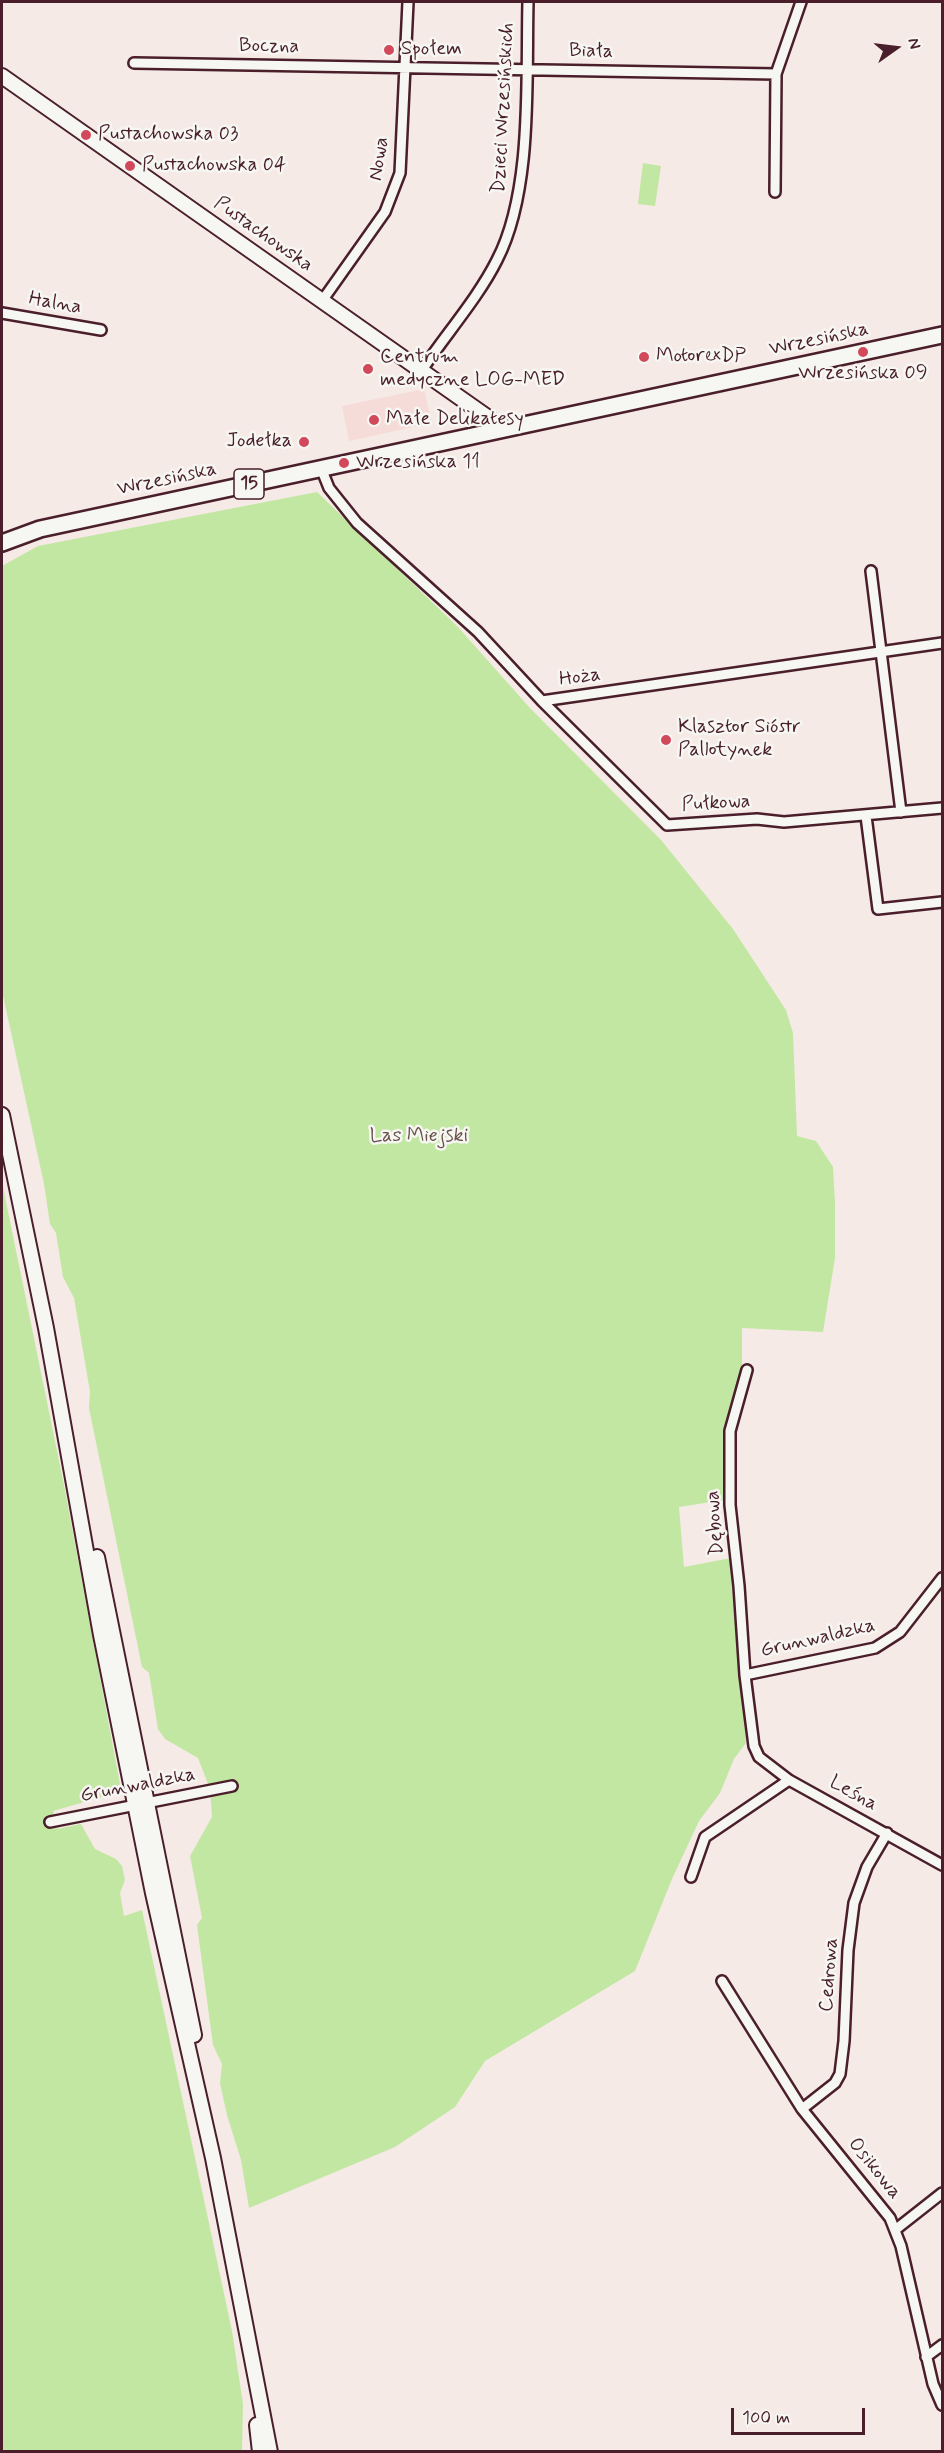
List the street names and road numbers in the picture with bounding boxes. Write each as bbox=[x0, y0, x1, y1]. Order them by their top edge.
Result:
street label: Dzieci Wrzesińskich bbox=[488, 22, 520, 194]
street label: Boczna bbox=[239, 34, 299, 60]
street label: Biała bbox=[569, 40, 613, 64]
street label: Nowa bbox=[365, 135, 395, 183]
street label: Pustachowska bbox=[209, 192, 317, 278]
street label: Halna bbox=[27, 288, 83, 320]
street label: Wrzesińska bbox=[767, 318, 871, 362]
street label: Wrzesińska bbox=[115, 458, 219, 502]
road number: 15 bbox=[234, 469, 264, 499]
street label: Hoża bbox=[558, 663, 602, 693]
street label: Pułkowa bbox=[681, 790, 751, 818]
street label: Dębowa bbox=[702, 1490, 730, 1556]
street label: Grunwaldzka bbox=[758, 1614, 878, 1664]
street label: Grunwaldzka bbox=[78, 1763, 198, 1809]
street label: Leśna bbox=[825, 1771, 881, 1817]
street label: Cedrowa bbox=[815, 1937, 845, 2013]
street label: Osikowa bbox=[842, 2133, 906, 2205]

